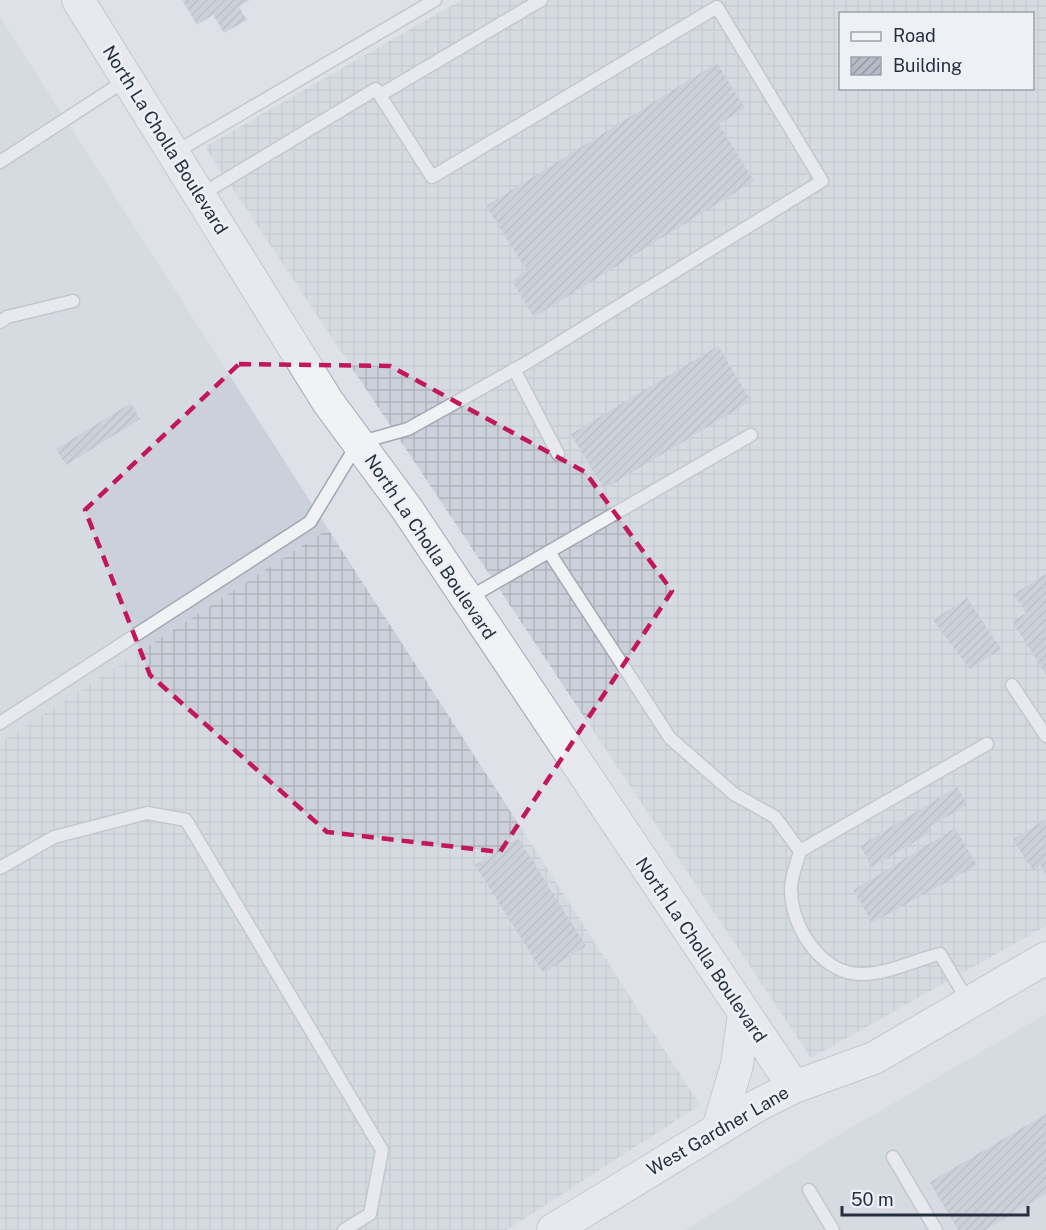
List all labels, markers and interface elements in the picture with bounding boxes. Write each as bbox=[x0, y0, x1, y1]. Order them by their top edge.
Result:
legend bbox=[839, 12, 1034, 90]
text: Road bbox=[893, 25, 936, 46]
street label: North La Cholla Boulevard bbox=[99, 41, 232, 238]
text: Building bbox=[893, 55, 962, 76]
street label: North La Cholla Boulevard bbox=[361, 450, 500, 643]
street label: North La Cholla Boulevard bbox=[632, 853, 771, 1046]
street label: West Gardner Lane bbox=[643, 1081, 792, 1180]
scale bar bbox=[842, 1179, 1028, 1217]
text: 50 m bbox=[851, 1189, 894, 1210]

